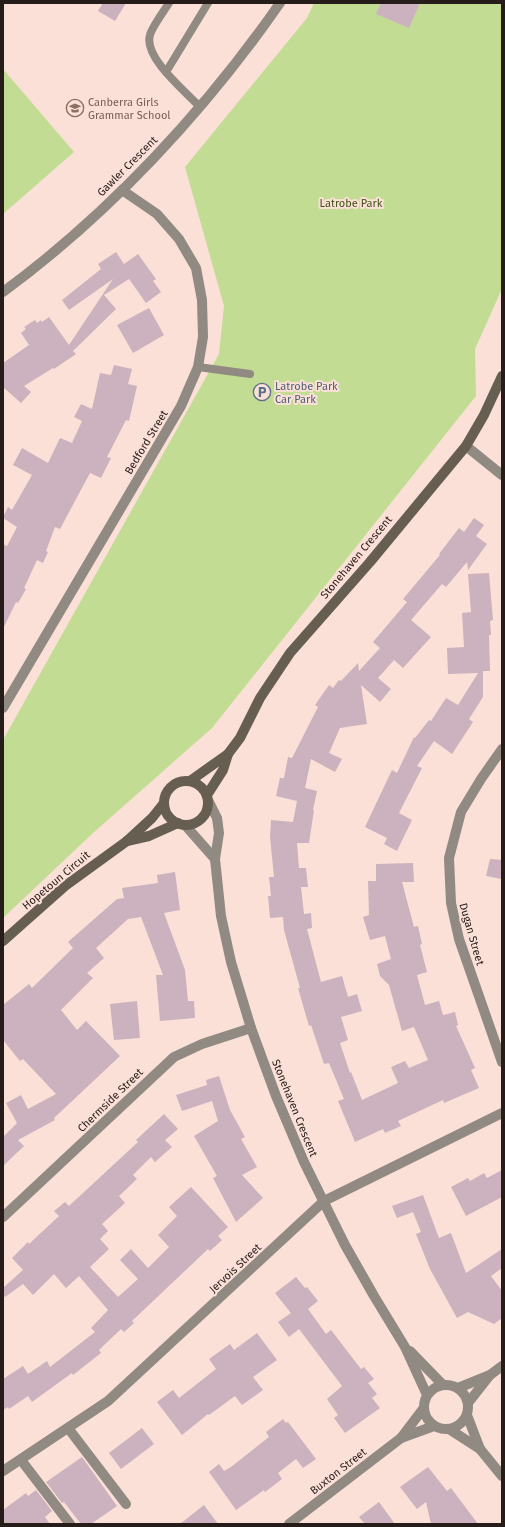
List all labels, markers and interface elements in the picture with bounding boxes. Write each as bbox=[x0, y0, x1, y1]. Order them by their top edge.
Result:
place label: Canberra Girls Grammar School bbox=[88, 96, 171, 122]
school or university icon: Canberra Girls Grammar School bbox=[65, 98, 85, 118]
street label: Gawler Crescent bbox=[95, 134, 160, 199]
park label: Latrobe Park bbox=[320, 197, 383, 210]
place label: Latrobe Park Car Park bbox=[275, 380, 338, 406]
parking icon: Latrobe Park Car Park bbox=[252, 382, 272, 402]
street label: Bedford Street bbox=[122, 408, 171, 477]
street label: Stonehaven Crescent bbox=[318, 513, 395, 601]
street label: Hopetoun Circuit bbox=[20, 848, 93, 912]
street label: Dugan Street bbox=[456, 901, 487, 967]
street label: Stonehaven Crescent bbox=[269, 1057, 320, 1159]
street label: Chermside Street bbox=[75, 1066, 146, 1135]
street label: Jervois Street bbox=[207, 1241, 264, 1296]
street label: Buxton Street bbox=[308, 1445, 369, 1497]

